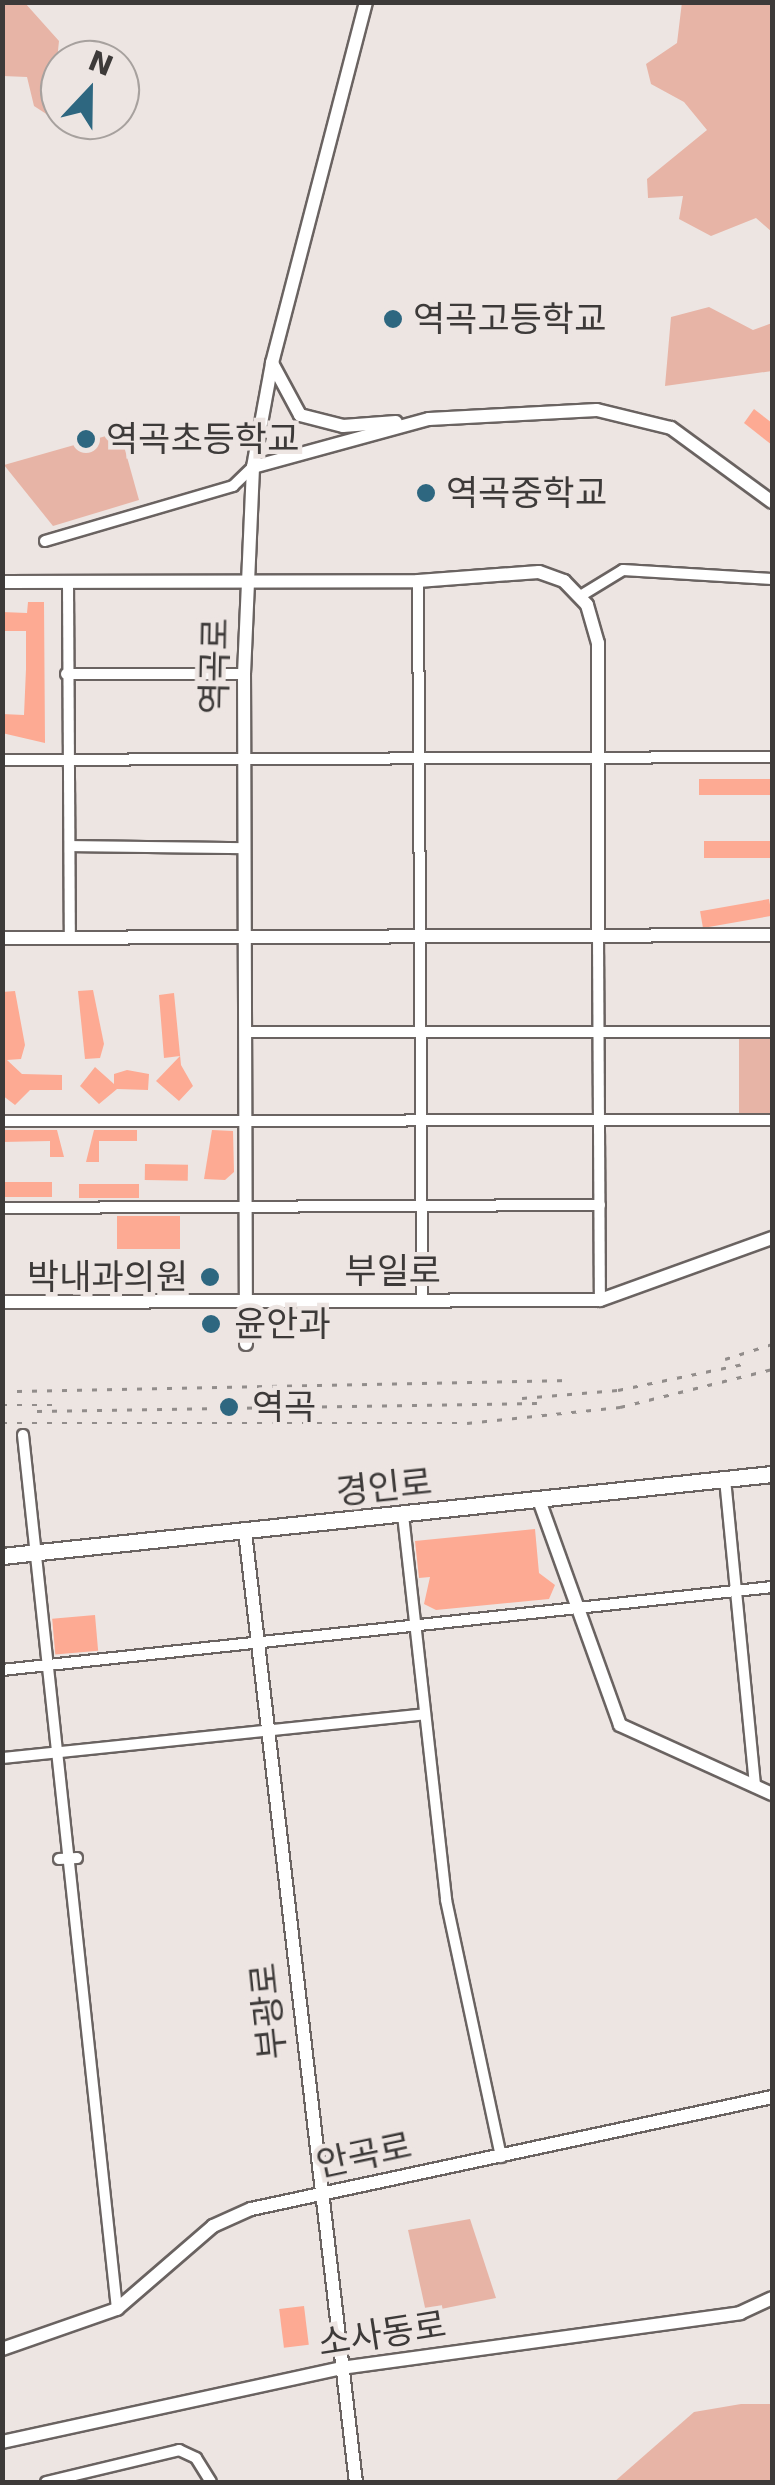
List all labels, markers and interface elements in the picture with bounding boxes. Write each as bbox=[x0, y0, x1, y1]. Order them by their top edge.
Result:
north arrow bbox=[40, 40, 140, 140]
text: N bbox=[84, 44, 118, 83]
place label: 역곡고등학교 bbox=[413, 298, 606, 340]
marker: 역곡고등학교 bbox=[382, 308, 404, 330]
place label: 역곡초등학교 bbox=[106, 418, 299, 460]
marker: 역곡초등학교 bbox=[75, 428, 97, 450]
place label: 역곡중학교 bbox=[446, 472, 607, 514]
marker: 역곡중학교 bbox=[415, 482, 437, 504]
street label: 역곡로 bbox=[193, 617, 237, 715]
street label: 부일로 bbox=[345, 1250, 441, 1292]
place label: 박내과의원 bbox=[27, 1256, 188, 1298]
marker: 박내과의원 bbox=[197, 1264, 223, 1290]
place label: 윤안과 bbox=[234, 1303, 331, 1345]
marker: 윤안과 bbox=[198, 1311, 224, 1337]
place label: 역곡 bbox=[252, 1386, 316, 1428]
marker: 역곡 bbox=[216, 1394, 242, 1420]
street label: 경인로 bbox=[334, 1461, 434, 1513]
street label: 부광로 bbox=[242, 1961, 294, 2061]
street label: 안곡로 bbox=[312, 2124, 416, 2186]
street label: 소사동로 bbox=[315, 2303, 449, 2365]

